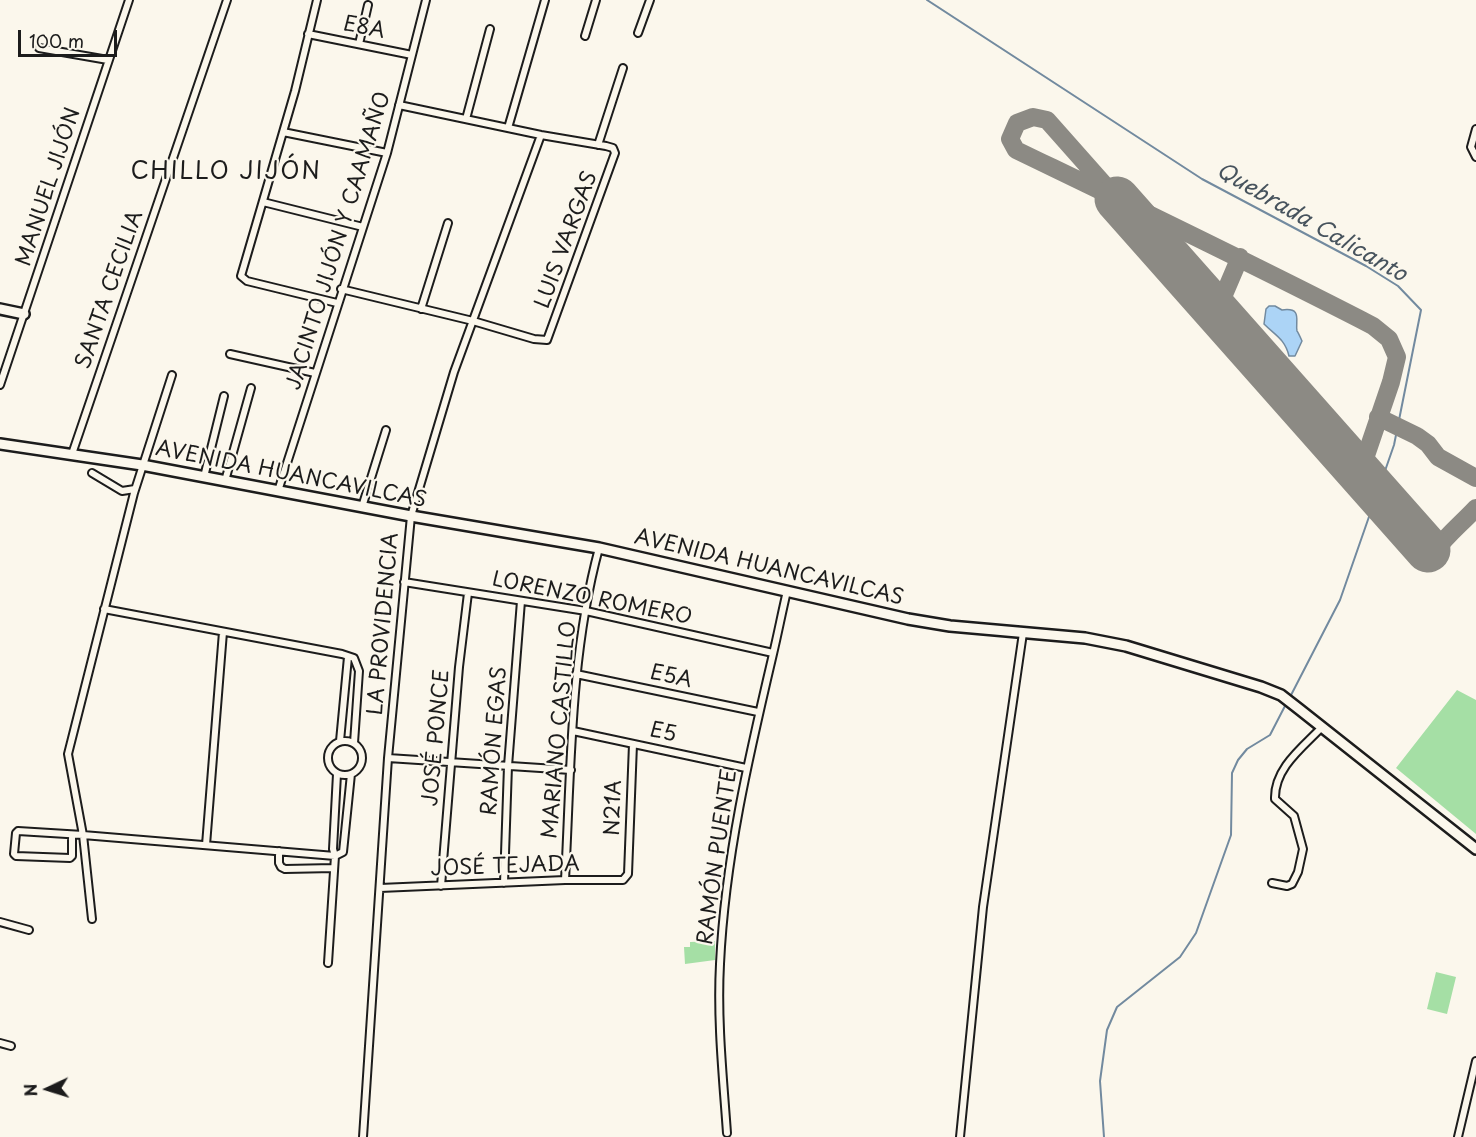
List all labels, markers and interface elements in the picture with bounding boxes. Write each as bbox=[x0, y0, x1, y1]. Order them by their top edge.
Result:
street label: E8A bbox=[341, 12, 387, 44]
scale bar bbox=[21, 18, 120, 56]
text: 100 m bbox=[29, 27, 84, 54]
street label: JACINTO JIJÓN Y CAAMAÑO bbox=[282, 89, 396, 393]
street label: MANUEL JIJÓN bbox=[12, 105, 86, 269]
district label: CHILLO JIJÓN bbox=[131, 158, 321, 186]
water label: Quebrada Calicanto bbox=[1211, 158, 1411, 288]
street label: LUIS VARGAS bbox=[530, 168, 604, 312]
street label: SANTA CECILIA bbox=[71, 208, 149, 372]
street label: AVENIDA HUANCAVILCAS bbox=[153, 436, 429, 514]
street label: AVENIDA HUANCAVILCAS bbox=[632, 525, 906, 611]
street label: LA PROVIDENCIA bbox=[363, 532, 405, 716]
street label: LORENZO ROMERO bbox=[490, 567, 694, 631]
street label: MARIANO CASTILLO bbox=[538, 620, 582, 840]
street label: E5A bbox=[648, 660, 694, 694]
street label: RAMÓN EGAS bbox=[477, 666, 513, 816]
street label: JOSÉ PONCE bbox=[418, 669, 456, 807]
street label: E5 bbox=[647, 718, 679, 748]
street label: RAMÓN PUENTE bbox=[693, 768, 743, 946]
street label: N21A bbox=[600, 780, 628, 836]
street label: JOSÉ TEJADA bbox=[430, 852, 580, 882]
north arrow bbox=[18, 1059, 78, 1119]
text: N bbox=[18, 1083, 42, 1097]

